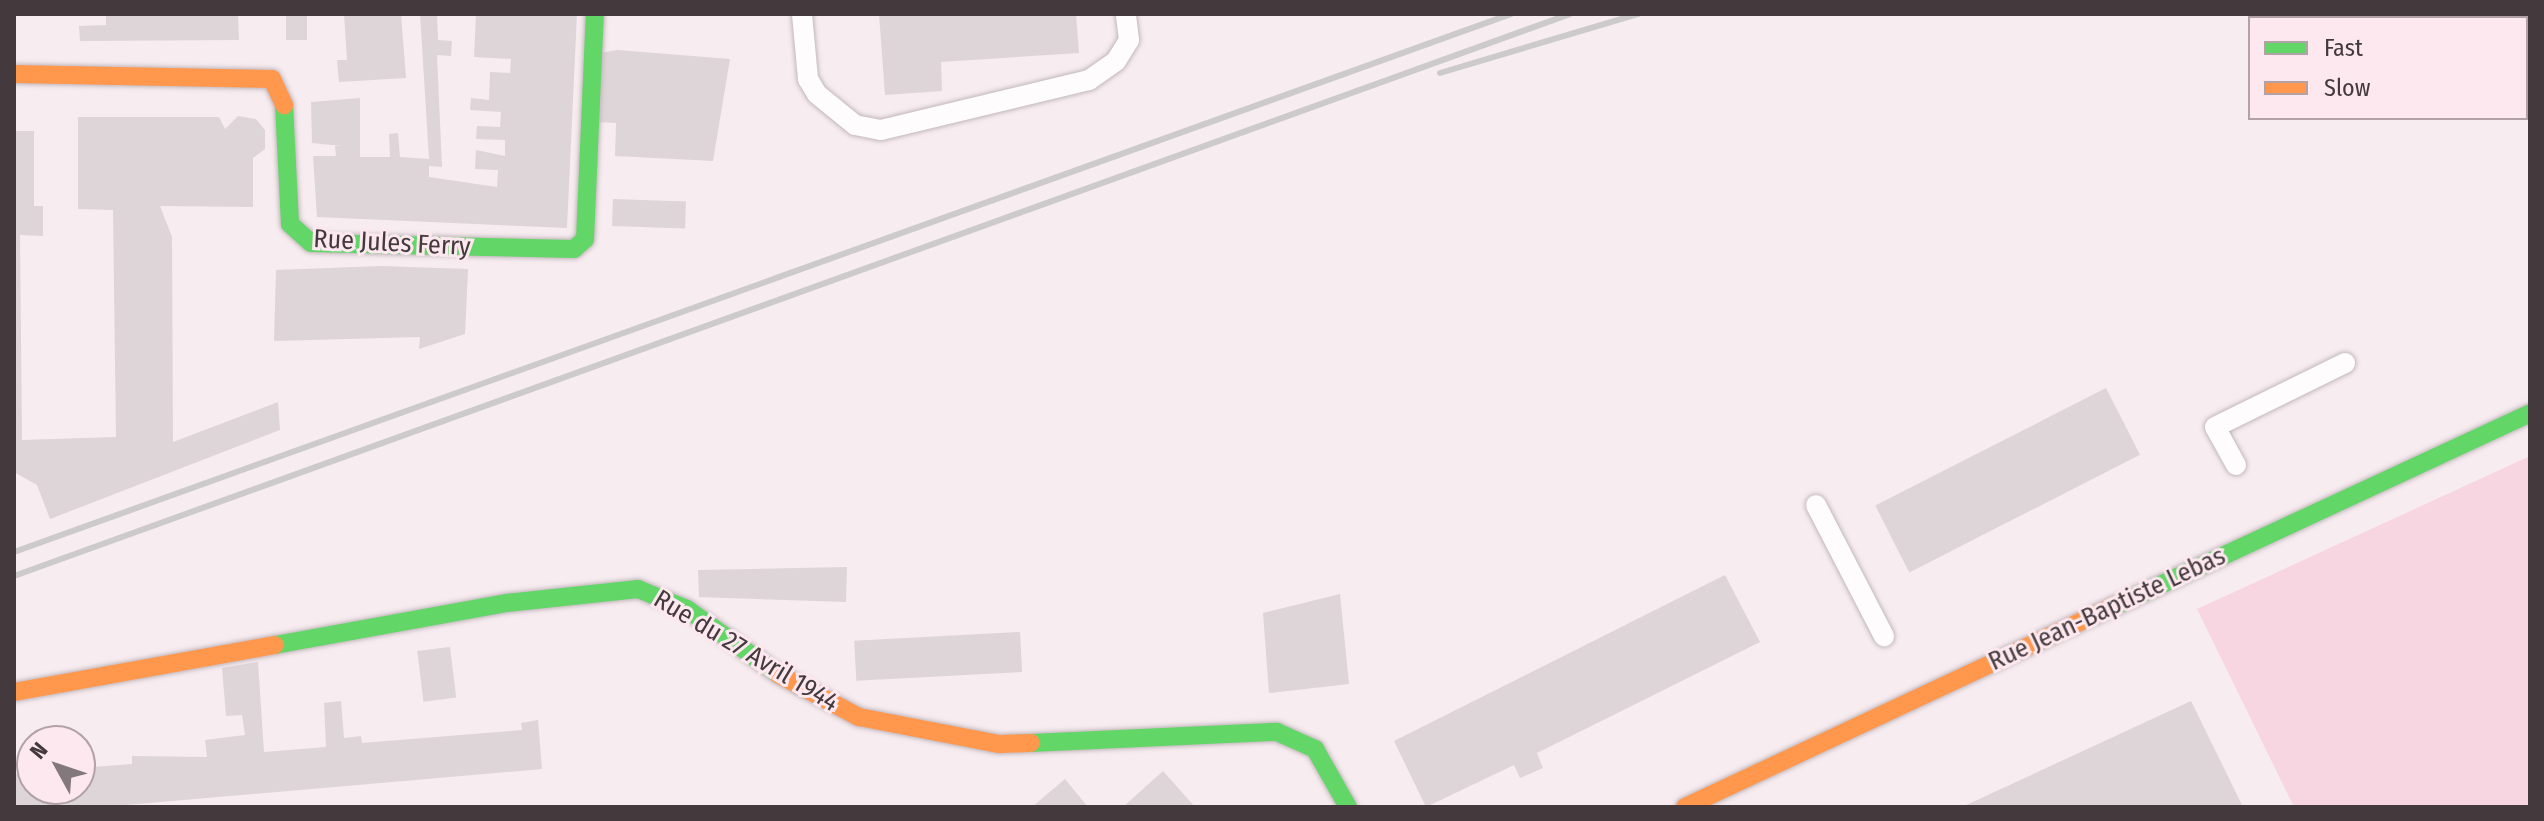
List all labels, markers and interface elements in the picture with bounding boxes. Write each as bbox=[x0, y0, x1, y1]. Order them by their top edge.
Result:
legend bbox=[2248, 16, 2528, 120]
text: Fast bbox=[2324, 34, 2363, 62]
text: Slow bbox=[2324, 74, 2370, 102]
street label: Rue Jules Ferry bbox=[313, 223, 471, 263]
street label: Rue Jean-Baptiste Lebas bbox=[1984, 540, 2230, 678]
street label: Rue du 27 Avril 1944 bbox=[648, 584, 844, 718]
north arrow bbox=[16, 725, 96, 805]
text: N bbox=[24, 737, 53, 764]

